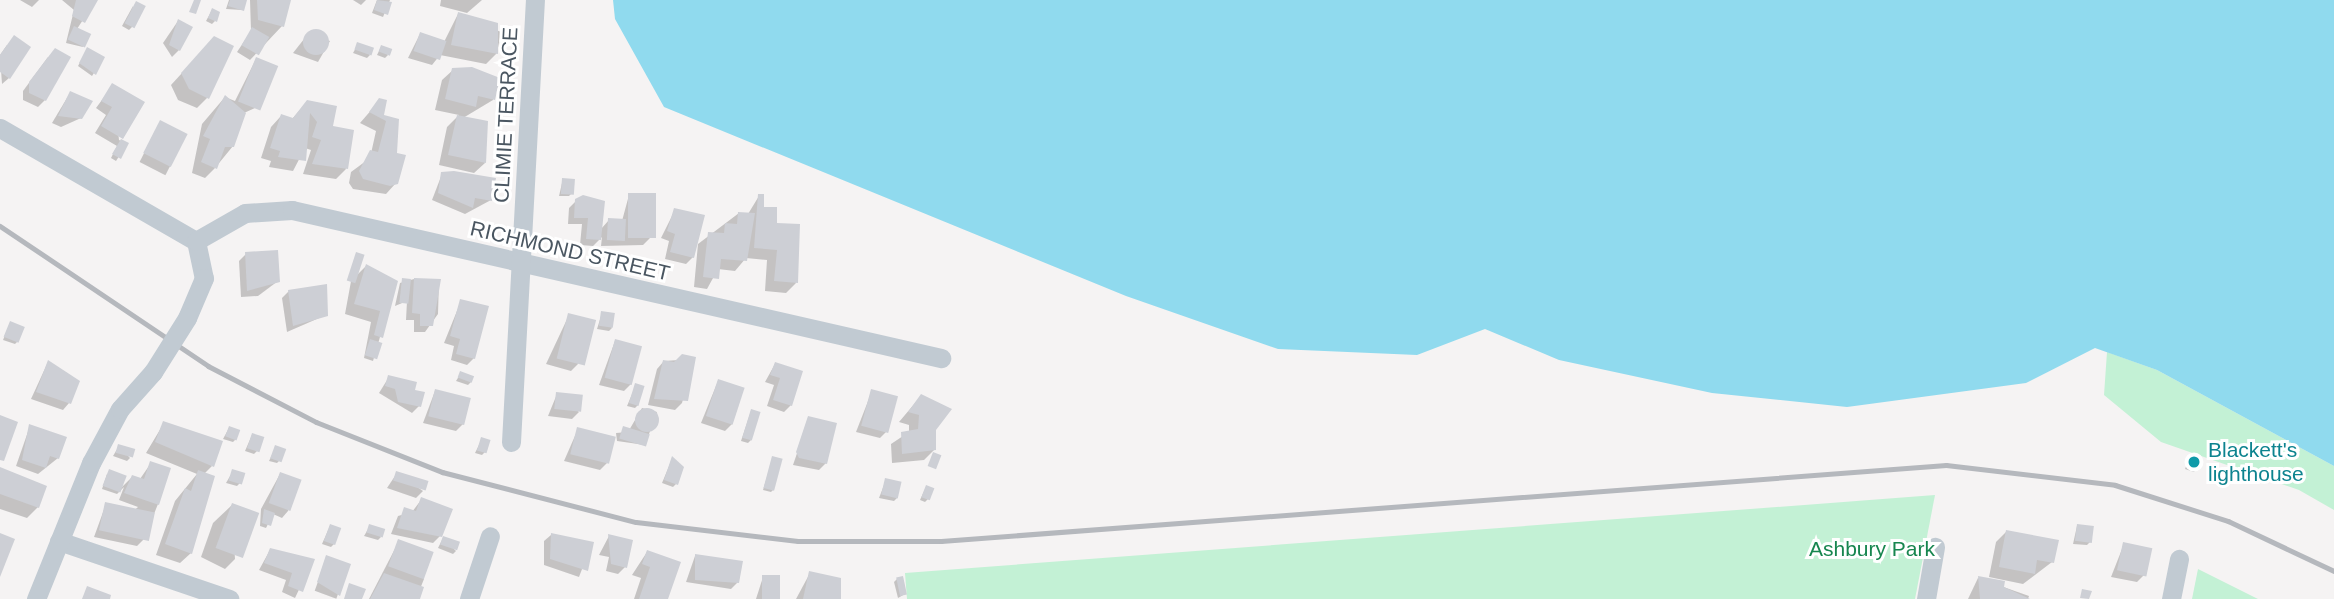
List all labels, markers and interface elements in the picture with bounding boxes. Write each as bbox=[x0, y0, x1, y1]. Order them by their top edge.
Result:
street label: CLIMIE TERRACE bbox=[489, 26, 523, 204]
street label: RICHMOND STREET bbox=[468, 216, 672, 286]
place label: Blackett's lighthouse bbox=[2208, 437, 2304, 487]
marker: Blackett's lighthouse bbox=[2186, 454, 2202, 470]
park label: Ashbury Park bbox=[1809, 536, 1935, 562]

